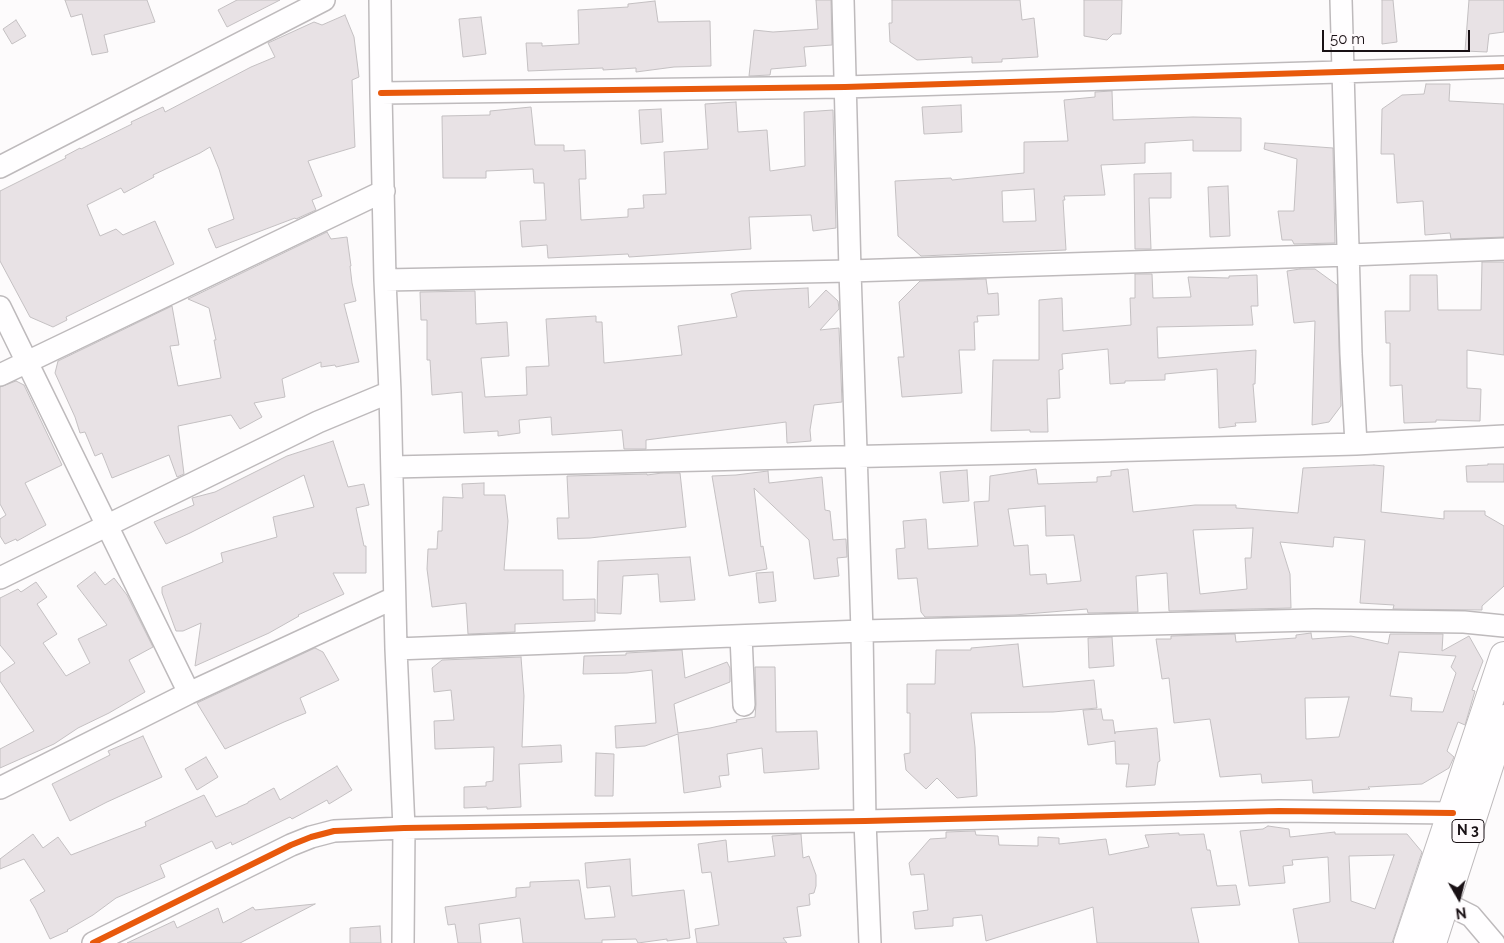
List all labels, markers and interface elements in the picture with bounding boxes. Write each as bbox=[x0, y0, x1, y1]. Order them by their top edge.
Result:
scale bar bbox=[1324, 20, 1472, 52]
text: 50 m bbox=[1330, 30, 1365, 48]
road number: N 3 bbox=[1452, 819, 1484, 842]
north arrow bbox=[1434, 873, 1484, 923]
text: N bbox=[1455, 904, 1467, 922]

